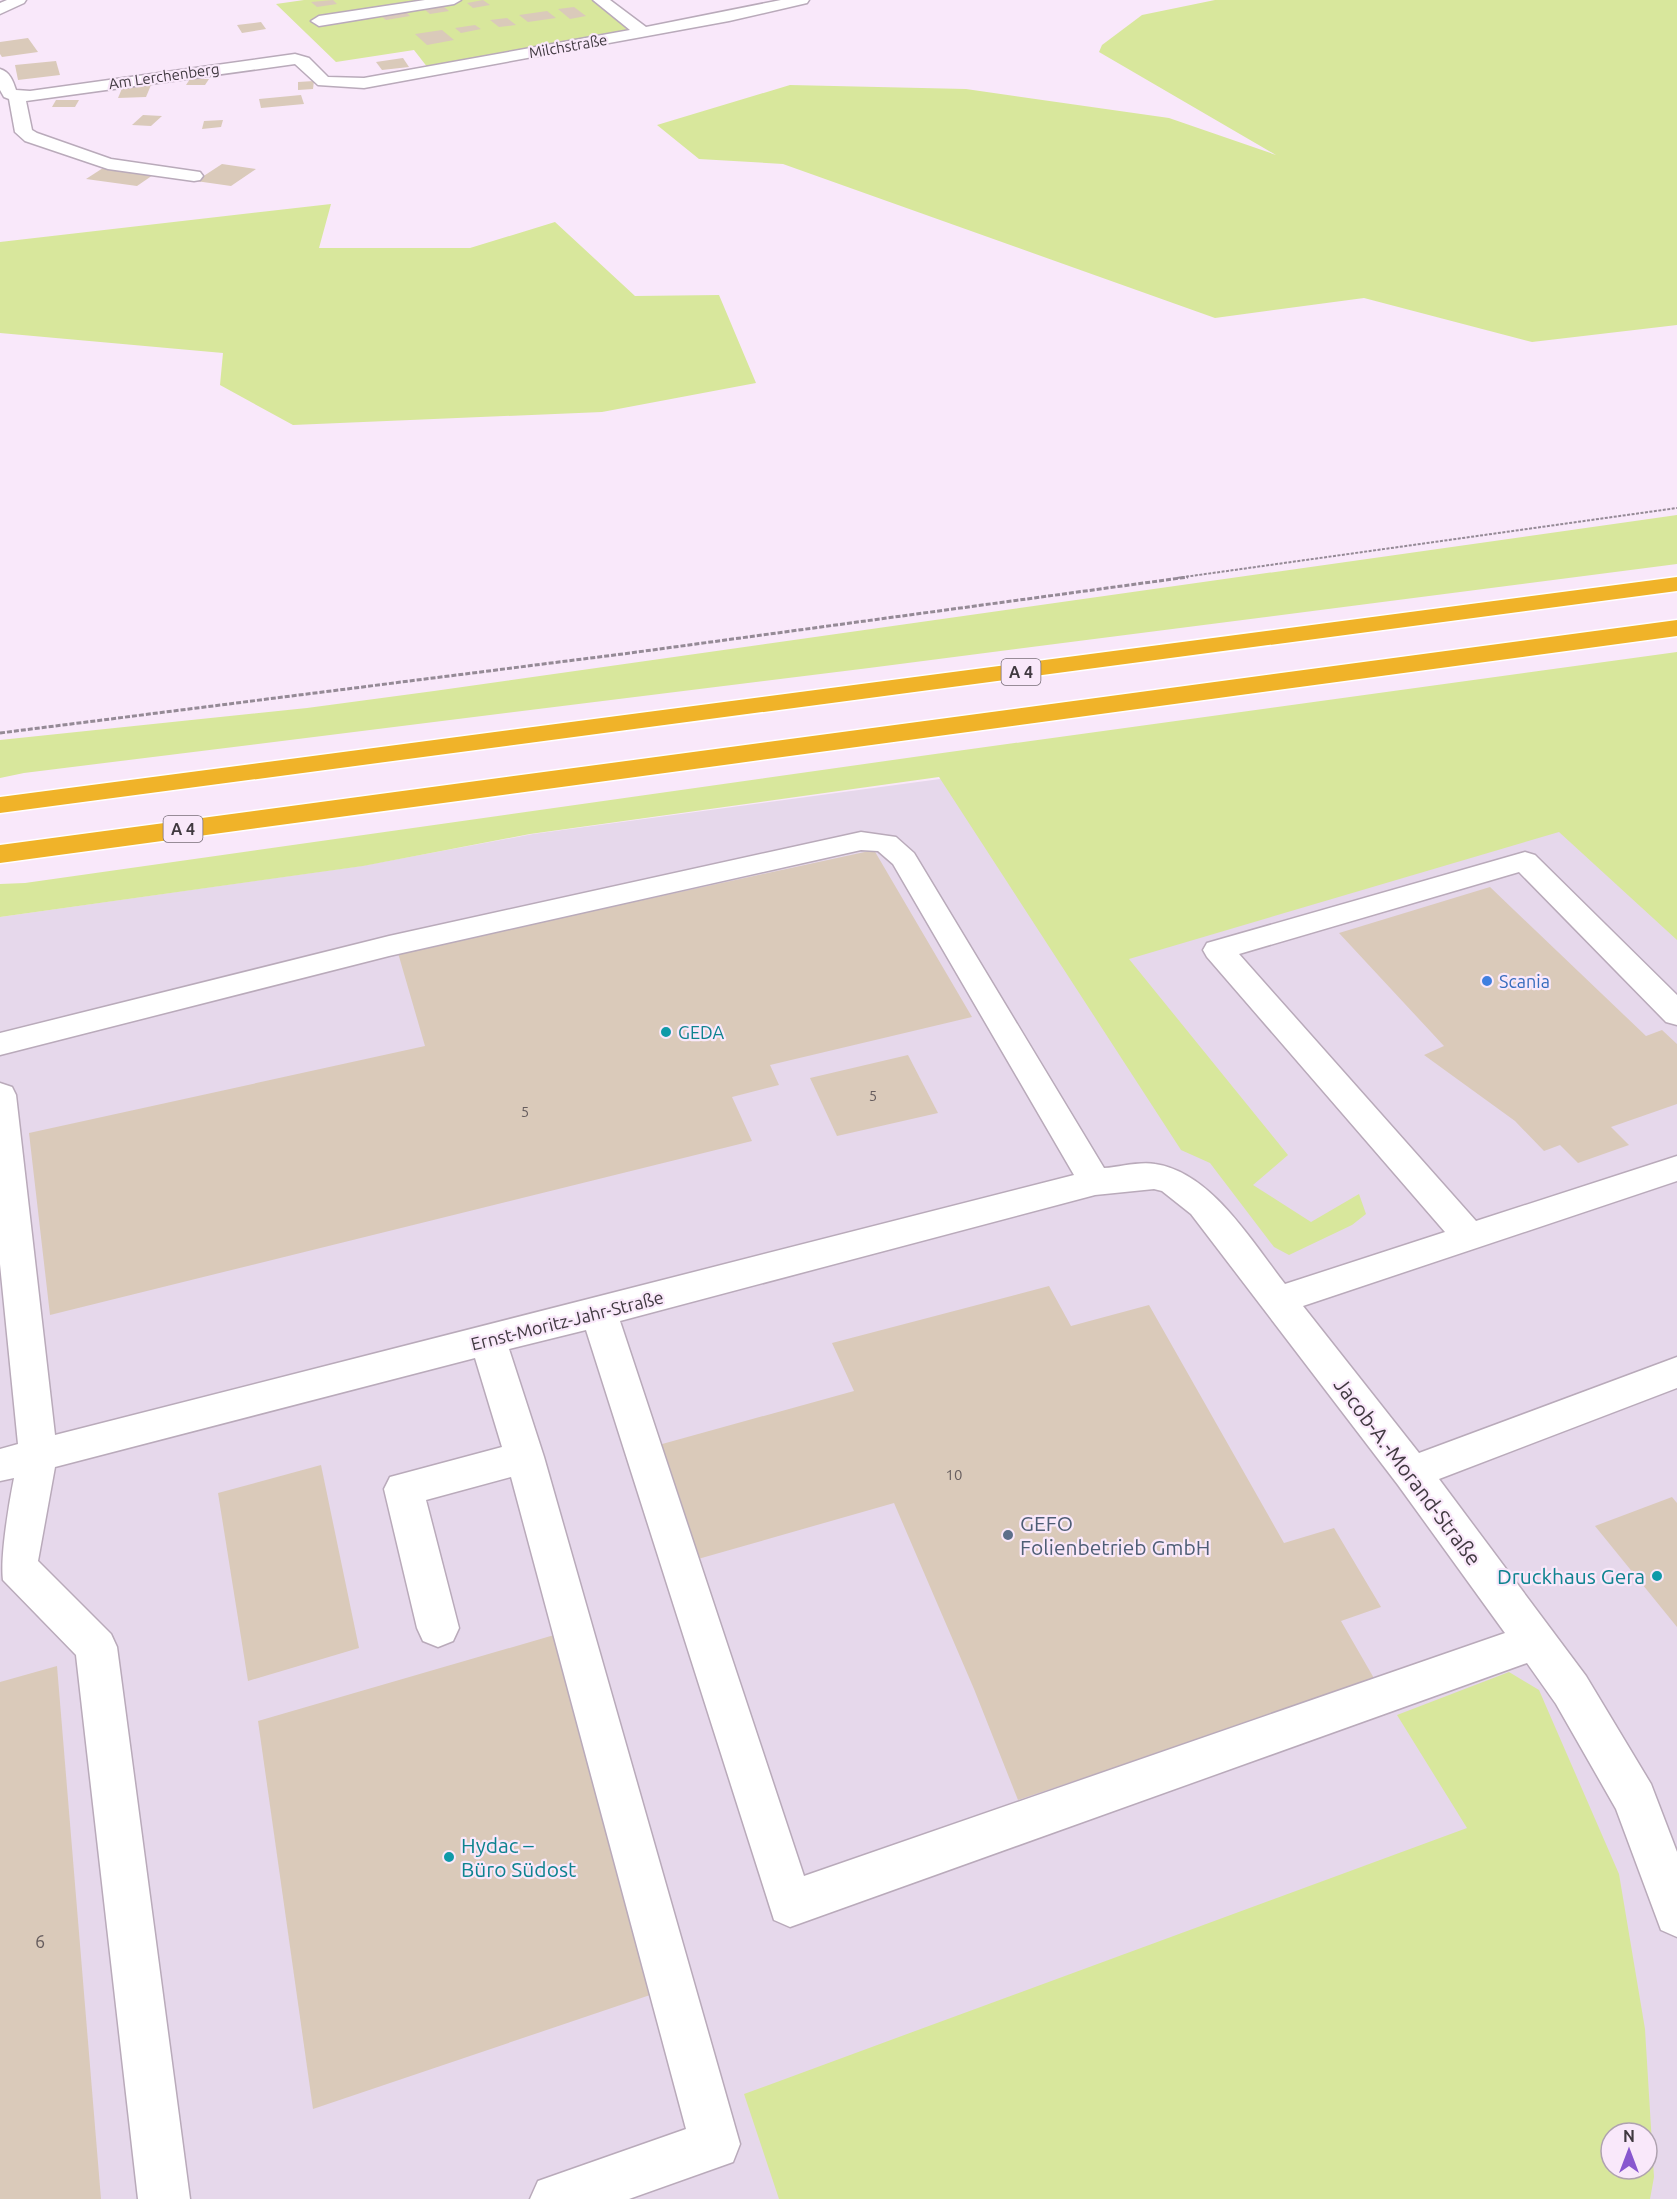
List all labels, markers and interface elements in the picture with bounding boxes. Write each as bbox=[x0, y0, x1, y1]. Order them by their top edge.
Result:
street label: Milchstraße bbox=[527, 31, 609, 61]
street label: Am Lerchenberg bbox=[108, 60, 220, 92]
road number: A 4 bbox=[1002, 659, 1040, 685]
road number: A 4 bbox=[164, 816, 202, 842]
place label: Scania bbox=[1499, 971, 1550, 991]
marker: Scania bbox=[1480, 974, 1494, 988]
place label: GEDA bbox=[678, 1022, 725, 1042]
marker: GEDA bbox=[659, 1025, 673, 1039]
house number: 5 bbox=[869, 1087, 877, 1104]
house number: 5 bbox=[521, 1103, 529, 1120]
street label: Ernst-Moritz-Jahr-Straße bbox=[469, 1286, 665, 1354]
street label: Jacob-A.-Morand-Straße bbox=[1330, 1372, 1486, 1570]
house number: 10 bbox=[946, 1466, 962, 1483]
place label: GEFO Folienbetrieb GmbH bbox=[1020, 1511, 1210, 1559]
marker: GEFO Folienbetrieb GmbH bbox=[1001, 1528, 1015, 1542]
place label: Druckhaus Gera bbox=[1497, 1564, 1645, 1588]
marker: Druckhaus Gera bbox=[1650, 1569, 1664, 1583]
place label: Hydac – Büro Südost bbox=[461, 1833, 576, 1881]
marker: Hydac – Büro Südost bbox=[442, 1850, 456, 1864]
house number: 6 bbox=[35, 1931, 45, 1951]
north arrow bbox=[1599, 2121, 1659, 2181]
text: N bbox=[1623, 2127, 1635, 2145]

